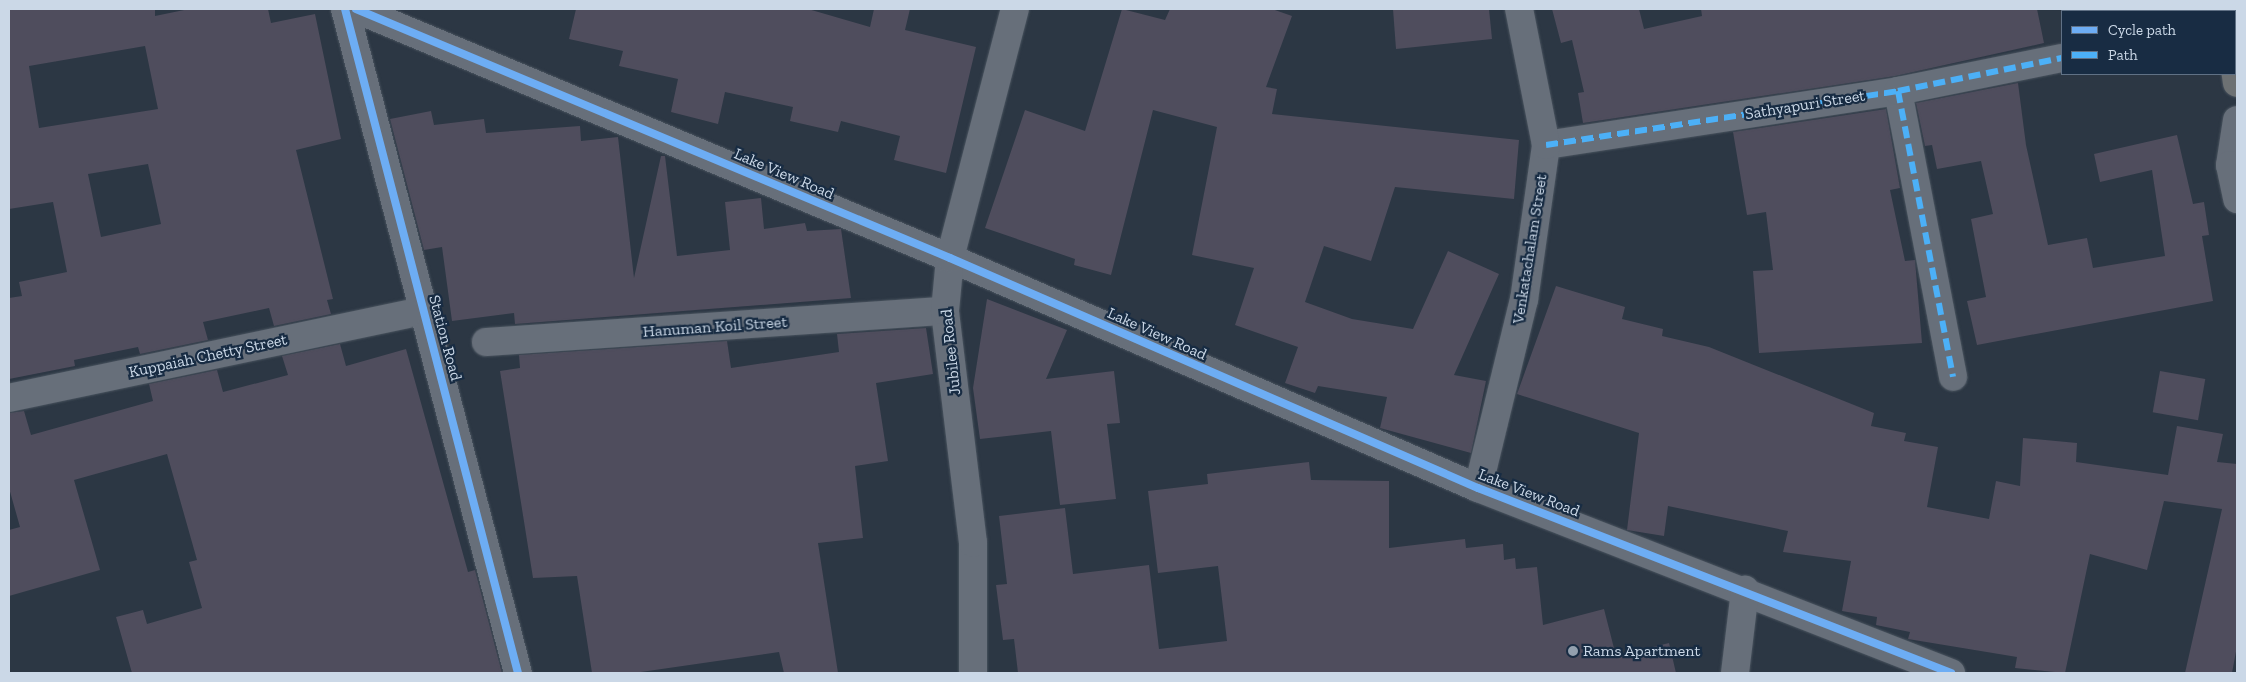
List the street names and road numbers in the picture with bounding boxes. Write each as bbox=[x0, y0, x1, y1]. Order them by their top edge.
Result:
street label: Sathyapuri Street bbox=[1744, 86, 1866, 124]
street label: Lake View Road bbox=[731, 144, 837, 204]
street label: Venkatachalam Street bbox=[1509, 173, 1551, 325]
street label: Station Road bbox=[424, 293, 466, 383]
street label: Lake View Road bbox=[1104, 303, 1210, 365]
street label: Jubilee Road bbox=[937, 308, 965, 396]
street label: Hanuman Koil Street bbox=[642, 312, 788, 342]
street label: Kuppaiah Chetty Street bbox=[127, 330, 289, 382]
street label: Lake View Road bbox=[1475, 465, 1583, 521]

